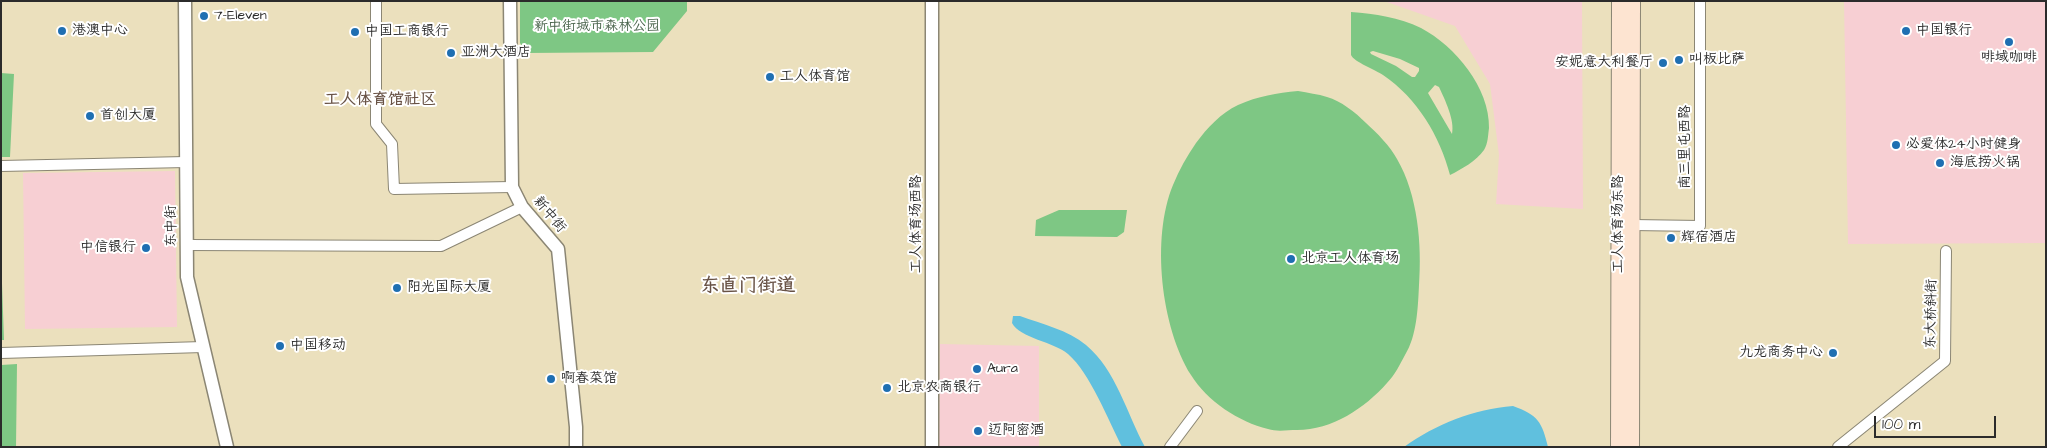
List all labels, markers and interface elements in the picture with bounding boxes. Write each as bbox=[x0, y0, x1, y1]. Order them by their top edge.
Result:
place label: 7-Eleven bbox=[214, 8, 267, 24]
marker: 7-Eleven bbox=[198, 10, 210, 22]
park label: 新中街城市森林公园 bbox=[534, 19, 660, 35]
place label: 港澳中心 bbox=[72, 23, 128, 39]
place label: 中国银行 bbox=[1916, 23, 1972, 39]
place label: 中国工商银行 bbox=[365, 24, 449, 40]
marker: 港澳中心 bbox=[56, 25, 68, 37]
marker: 中国银行 bbox=[1900, 25, 1912, 37]
marker: 中国工商银行 bbox=[349, 26, 361, 38]
marker: 啡域咖啡 bbox=[2003, 36, 2015, 48]
place label: 亚洲大酒店 bbox=[461, 45, 531, 61]
marker: 亚洲大酒店 bbox=[445, 47, 457, 59]
place label: 啡域咖啡 bbox=[1981, 50, 2037, 66]
place label: 叫板比萨 bbox=[1689, 52, 1745, 68]
marker: 叫板比萨 bbox=[1673, 54, 1685, 66]
place label: 安妮意大利餐厅 bbox=[1555, 55, 1653, 71]
marker: 安妮意大利餐厅 bbox=[1657, 57, 1669, 69]
place label: 工人体育馆 bbox=[780, 69, 850, 85]
marker: 工人体育馆 bbox=[764, 71, 776, 83]
district label: 工人体育馆社区 bbox=[324, 91, 436, 111]
street label: 南三里屯西路 bbox=[1678, 105, 1694, 189]
place label: 首创大厦 bbox=[100, 108, 156, 124]
marker: 首创大厦 bbox=[84, 110, 96, 122]
place label: 必爱体24小时健身 bbox=[1906, 137, 2022, 153]
marker: 必爱体24小时健身 bbox=[1890, 139, 1902, 151]
place label: 海底捞火锅 bbox=[1950, 155, 2020, 171]
marker: 海底捞火锅 bbox=[1934, 157, 1946, 169]
street label: 工人体育场西路 bbox=[909, 175, 925, 273]
street label: 工人体育场东路 bbox=[1611, 175, 1627, 273]
street label: 新中街 bbox=[529, 194, 569, 236]
street label: 东中街 bbox=[164, 205, 180, 247]
place label: 辉宿酒店 bbox=[1681, 230, 1737, 246]
marker: 辉宿酒店 bbox=[1665, 232, 1677, 244]
place label: 中信银行 bbox=[80, 240, 136, 256]
marker: 中信银行 bbox=[140, 242, 152, 254]
place label: 北京工人体育场 bbox=[1301, 251, 1399, 267]
marker: 北京工人体育场 bbox=[1285, 253, 1297, 265]
district label: 东直门街道 bbox=[701, 276, 795, 298]
street label: 东大桥斜街 bbox=[1923, 279, 1941, 349]
place label: 阳光国际大厦 bbox=[407, 280, 491, 296]
marker: 阳光国际大厦 bbox=[391, 282, 403, 294]
place label: 中国移动 bbox=[290, 338, 346, 354]
marker: 中国移动 bbox=[274, 340, 286, 352]
place label: 九龙商务中心 bbox=[1739, 345, 1823, 361]
marker: 九龙商务中心 bbox=[1827, 347, 1839, 359]
place label: Aura bbox=[987, 361, 1018, 377]
marker: Aura bbox=[971, 363, 983, 375]
place label: 啊春菜馆 bbox=[561, 371, 617, 387]
marker: 啊春菜馆 bbox=[545, 373, 557, 385]
place label: 北京农商银行 bbox=[897, 380, 981, 396]
marker: 北京农商银行 bbox=[881, 382, 893, 394]
scale bar bbox=[1877, 406, 2000, 438]
text: 100 m bbox=[1882, 414, 1921, 435]
place label: 迈阿密酒 bbox=[988, 423, 1044, 439]
marker: 迈阿密酒 bbox=[972, 425, 984, 437]

